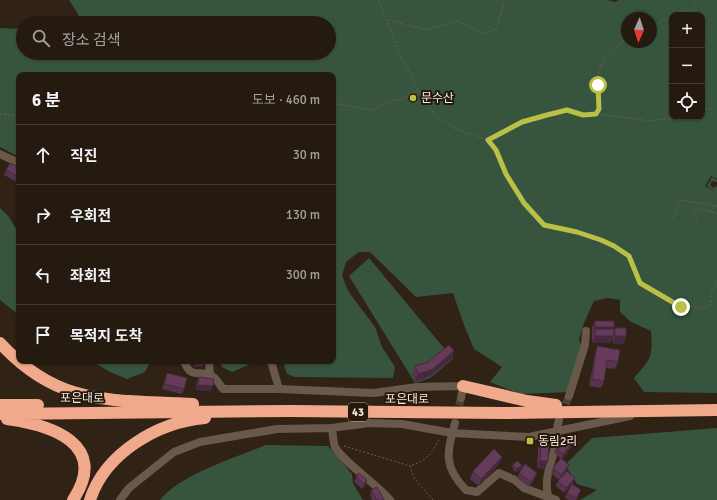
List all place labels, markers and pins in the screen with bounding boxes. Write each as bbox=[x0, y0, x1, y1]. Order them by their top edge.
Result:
place label: 문수산 bbox=[421, 91, 454, 106]
marker: 문수산 bbox=[408, 93, 418, 103]
place label: 동림2리 bbox=[538, 434, 578, 449]
marker: 동림2리 bbox=[525, 436, 535, 446]

